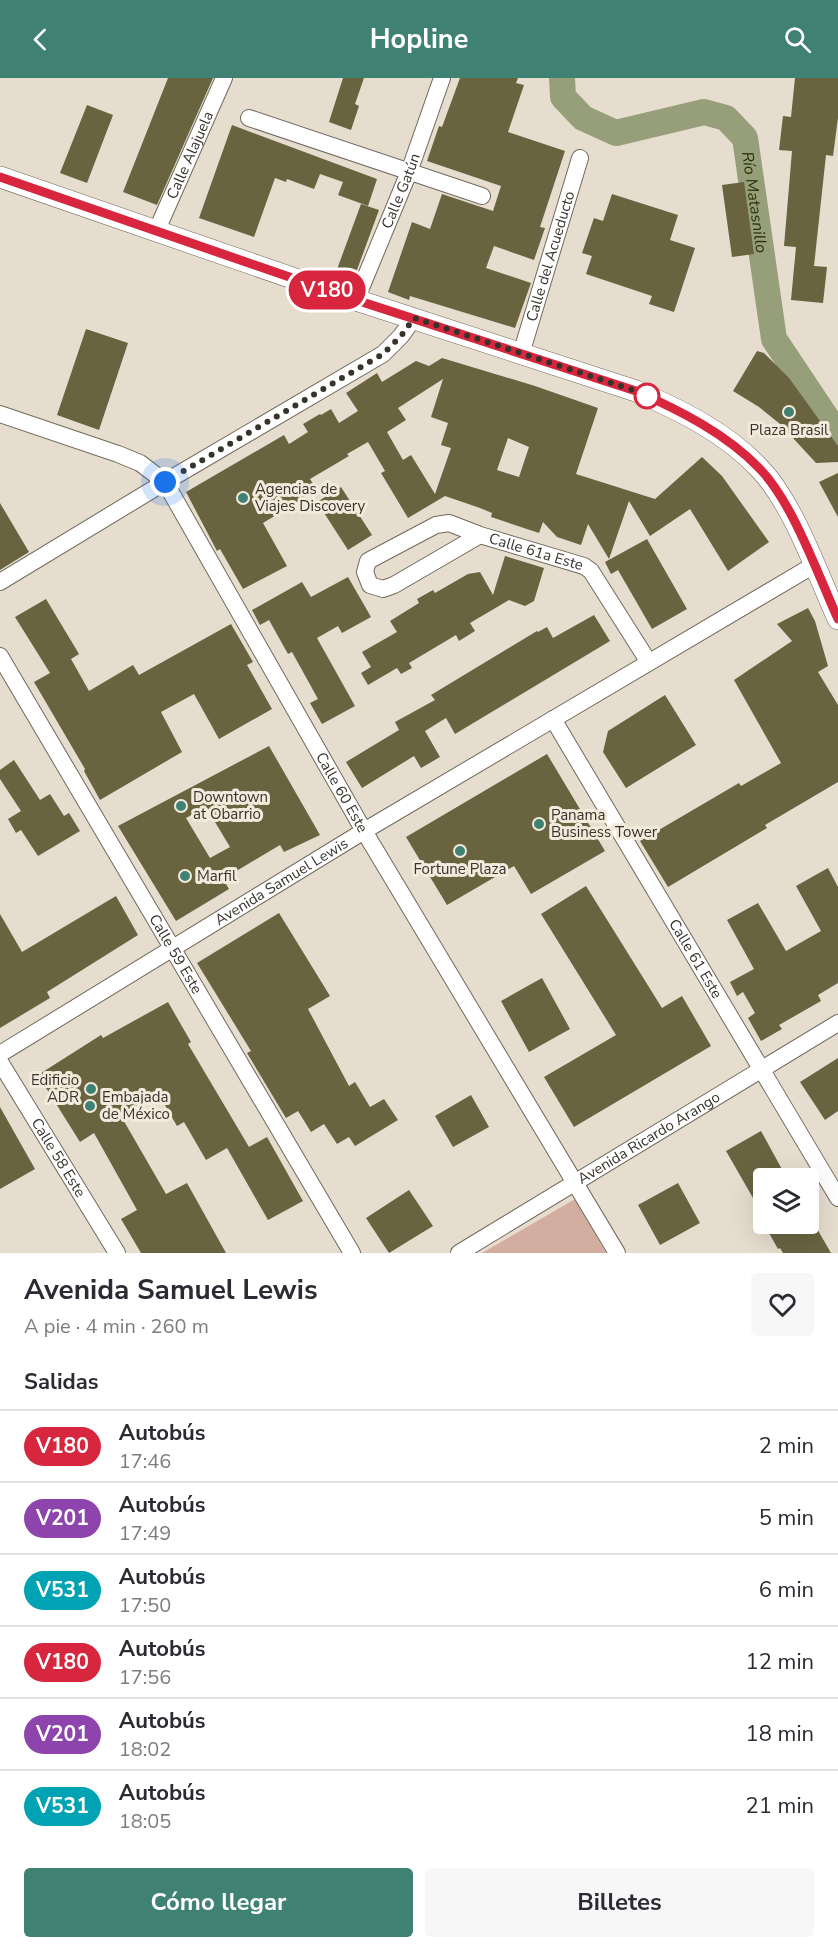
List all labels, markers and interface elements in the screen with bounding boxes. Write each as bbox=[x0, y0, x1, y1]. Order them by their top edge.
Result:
text: Hopline bbox=[370, 21, 468, 58]
icon: back bbox=[24, 23, 57, 56]
icon: search bbox=[781, 23, 814, 56]
street label: Calle Alajuela bbox=[162, 108, 218, 202]
water label: Río Matasnillo bbox=[736, 150, 772, 255]
street label: Calle Gatún bbox=[377, 151, 425, 232]
street label: Calle del Acueducto bbox=[521, 189, 579, 324]
line badge: V180 bbox=[285, 270, 369, 310]
text: V180 bbox=[301, 276, 353, 304]
unlabelled marker bbox=[634, 383, 660, 409]
marker: Plaza Brasil bbox=[782, 405, 796, 419]
place label: Plaza Brasil bbox=[749, 420, 829, 440]
your location bbox=[150, 467, 180, 497]
place label: Agencias de Viajes Discovery bbox=[254, 479, 366, 516]
marker: Agencias de Viajes Discovery bbox=[236, 491, 250, 505]
street label: Calle 61a Este bbox=[487, 528, 586, 575]
street label: Calle 60 Este bbox=[311, 749, 373, 836]
place label: Downtown at Obarrio bbox=[193, 787, 268, 824]
marker: Downtown at Obarrio bbox=[174, 799, 188, 813]
place label: Panama Business Tower bbox=[551, 805, 658, 842]
marker: Panama Business Tower bbox=[532, 817, 546, 831]
street label: Avenida Samuel Lewis bbox=[211, 833, 352, 930]
marker: Fortune Plaza bbox=[453, 844, 467, 858]
place label: Fortune Plaza bbox=[414, 859, 506, 879]
place label: Marfil bbox=[197, 866, 237, 886]
marker: Marfil bbox=[178, 869, 192, 883]
street label: Calle 59 Este bbox=[144, 910, 207, 998]
street label: Calle 61 Este bbox=[664, 915, 727, 1002]
place label: Edificio ADR bbox=[31, 1070, 79, 1107]
marker: Edificio ADR bbox=[84, 1082, 98, 1096]
place label: Embajada de México bbox=[102, 1087, 170, 1124]
street label: Avenida Ricardo Arango bbox=[574, 1087, 724, 1189]
marker: Embajada de México bbox=[83, 1099, 97, 1113]
street label: Calle 58 Este bbox=[27, 1114, 90, 1201]
map controls bbox=[753, 1168, 819, 1234]
button: layers bbox=[753, 1168, 819, 1234]
text: Avenida Samuel Lewis bbox=[24, 1271, 318, 1309]
button: heart bbox=[751, 1273, 814, 1336]
text: A pie · 4 min · 260 m bbox=[24, 1313, 209, 1340]
text: Salidas bbox=[24, 1367, 99, 1397]
text: Autobús bbox=[119, 1418, 206, 1448]
text: 2 min bbox=[759, 1431, 814, 1461]
text: V180 bbox=[36, 1432, 89, 1460]
text: 17:46 bbox=[119, 1448, 171, 1475]
text: Autobús bbox=[119, 1490, 206, 1520]
text: 5 min bbox=[759, 1503, 814, 1533]
text: V201 bbox=[36, 1504, 89, 1532]
text: 17:49 bbox=[119, 1520, 171, 1547]
text: Autobús bbox=[119, 1562, 206, 1592]
text: 6 min bbox=[759, 1575, 814, 1605]
text: V531 bbox=[36, 1576, 89, 1604]
text: 17:50 bbox=[119, 1592, 171, 1619]
text: Autobús bbox=[119, 1634, 206, 1664]
text: 12 min bbox=[746, 1647, 814, 1677]
text: V180 bbox=[36, 1648, 89, 1676]
text: 17:56 bbox=[119, 1664, 171, 1691]
text: Autobús bbox=[119, 1706, 206, 1736]
text: 18 min bbox=[746, 1719, 814, 1749]
text: V201 bbox=[36, 1720, 89, 1748]
text: 18:02 bbox=[119, 1736, 171, 1763]
text: Autobús bbox=[119, 1778, 206, 1808]
text: 21 min bbox=[746, 1791, 814, 1821]
text: V531 bbox=[36, 1792, 89, 1820]
text: 18:05 bbox=[119, 1808, 171, 1835]
button: Cómo llegar bbox=[24, 1868, 413, 1937]
button: Billetes bbox=[425, 1868, 814, 1937]

